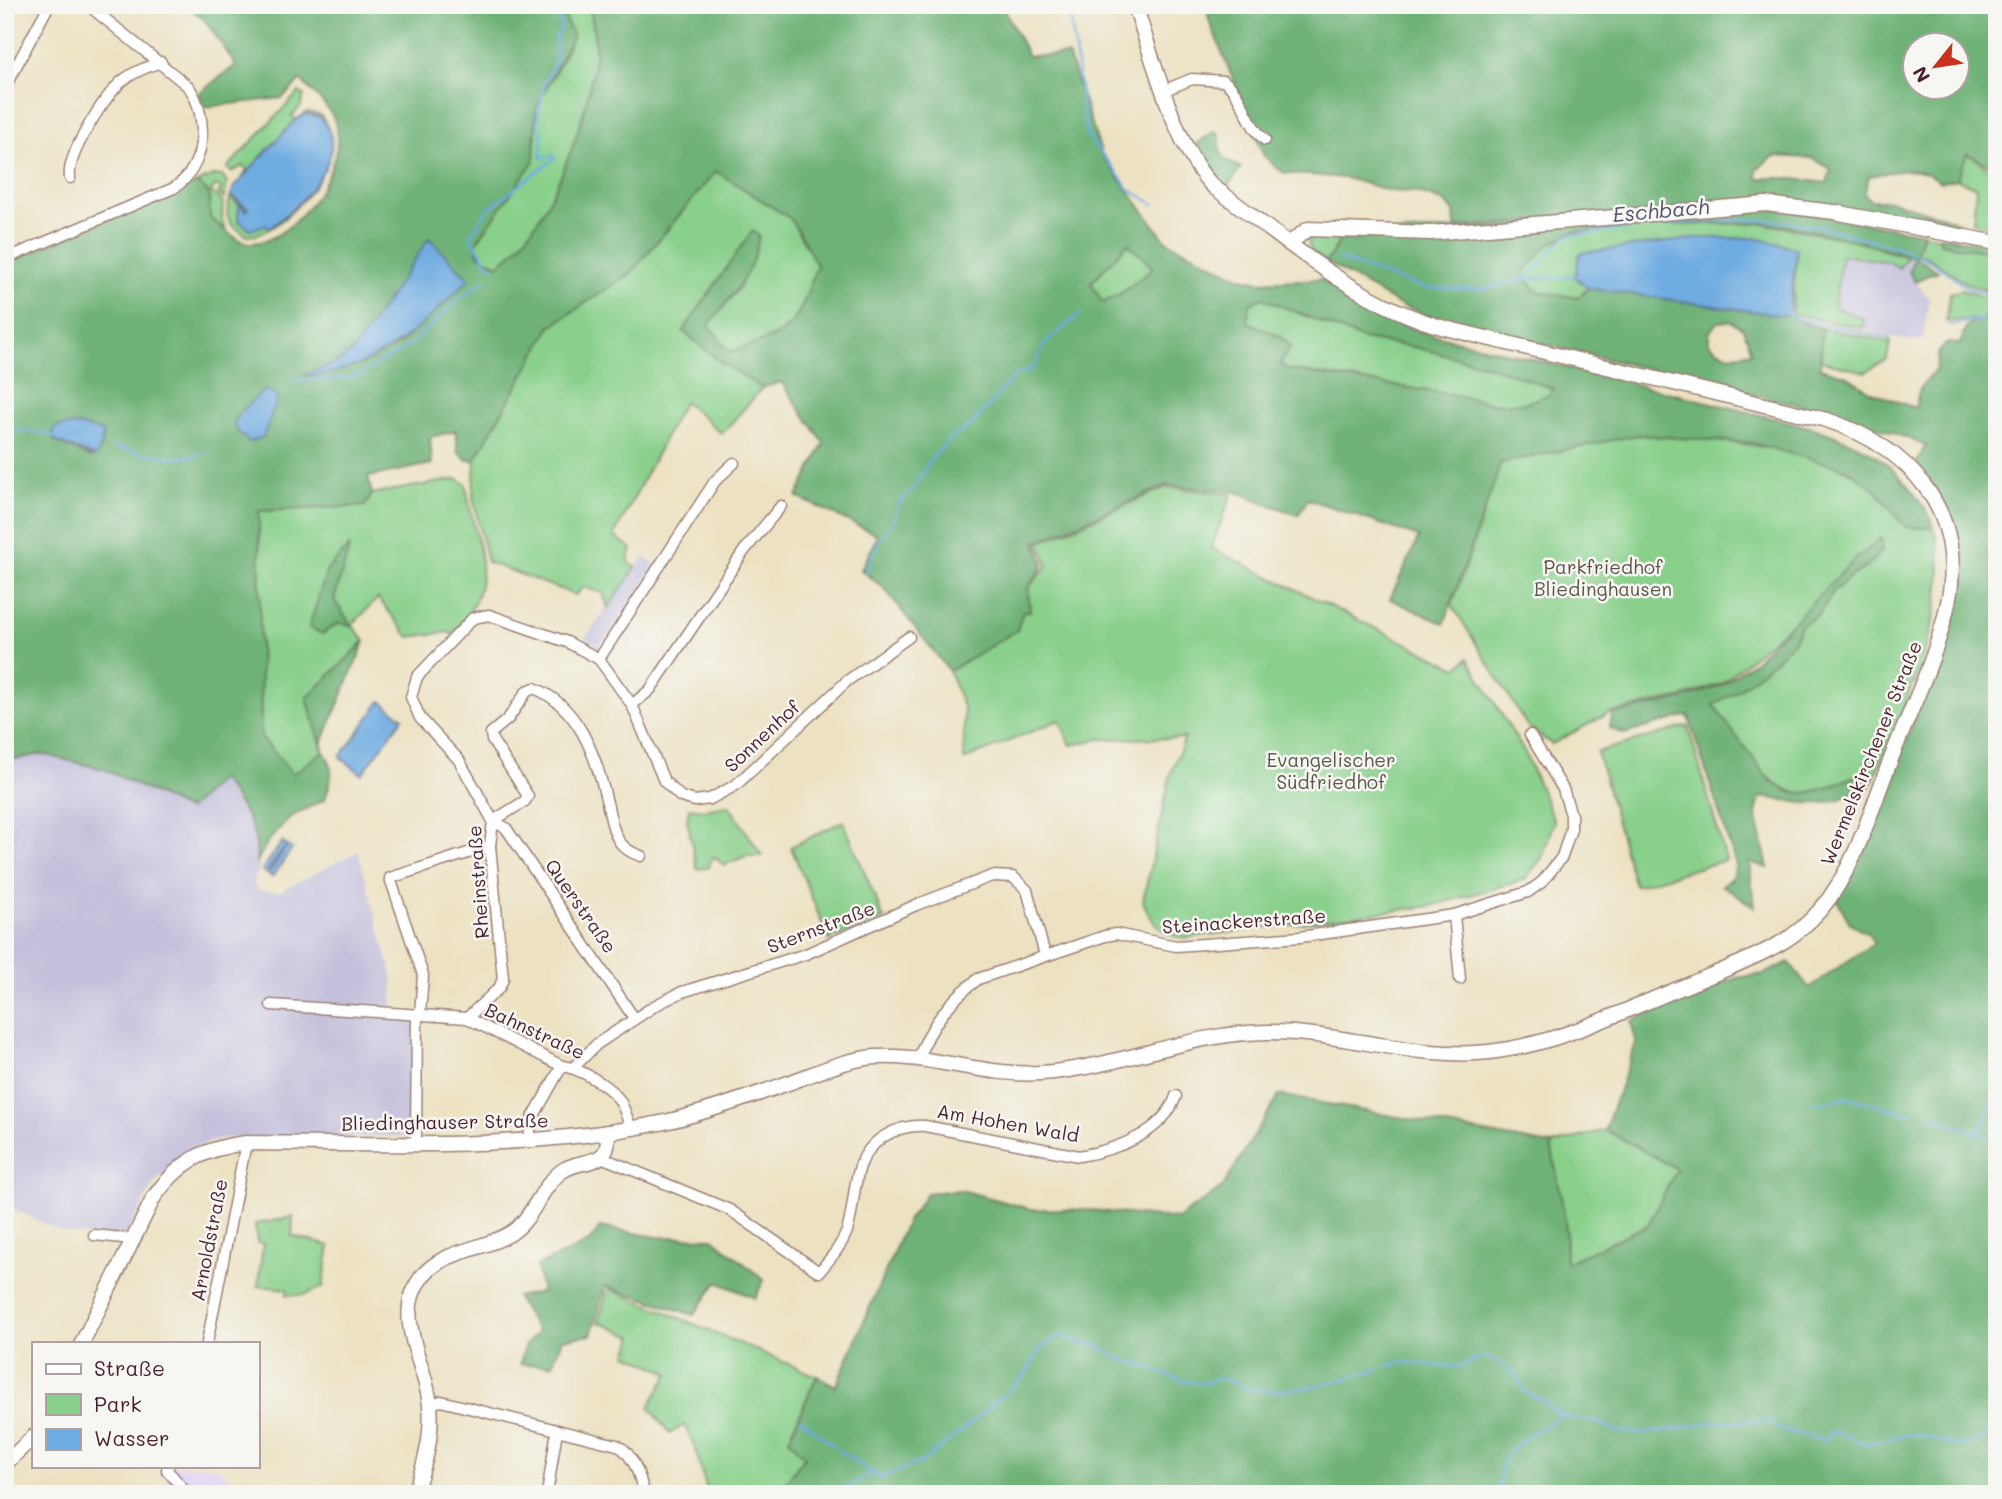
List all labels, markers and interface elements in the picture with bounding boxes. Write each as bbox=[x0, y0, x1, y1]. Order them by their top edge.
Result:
north arrow bbox=[1900, 32, 1970, 102]
text: N bbox=[1906, 62, 1935, 87]
water label: Eschbach bbox=[1611, 192, 1711, 227]
park label: Parkfriedhof Bliedinghausen bbox=[1534, 554, 1672, 601]
street label: Wermelskirchener Straße bbox=[1814, 637, 1927, 869]
street label: Sonnenhof bbox=[719, 694, 805, 777]
park label: Evangelischer Südfriedhof bbox=[1266, 747, 1396, 794]
street label: Rheinstraße bbox=[461, 824, 494, 940]
street label: Querstraße bbox=[540, 854, 623, 958]
street label: Sternstraße bbox=[763, 894, 878, 959]
street label: Steinackerstraße bbox=[1161, 902, 1327, 939]
street label: Bahnstraße bbox=[481, 996, 589, 1065]
street label: Am Hohen Wald bbox=[935, 1098, 1081, 1147]
street label: Bliedinghauser Straße bbox=[341, 1107, 549, 1136]
street label: Arnoldstraße bbox=[184, 1177, 233, 1303]
legend bbox=[32, 1342, 259, 1468]
text: Straße bbox=[94, 1354, 165, 1381]
text: Park bbox=[94, 1390, 142, 1417]
text: Wasser bbox=[94, 1424, 169, 1451]

